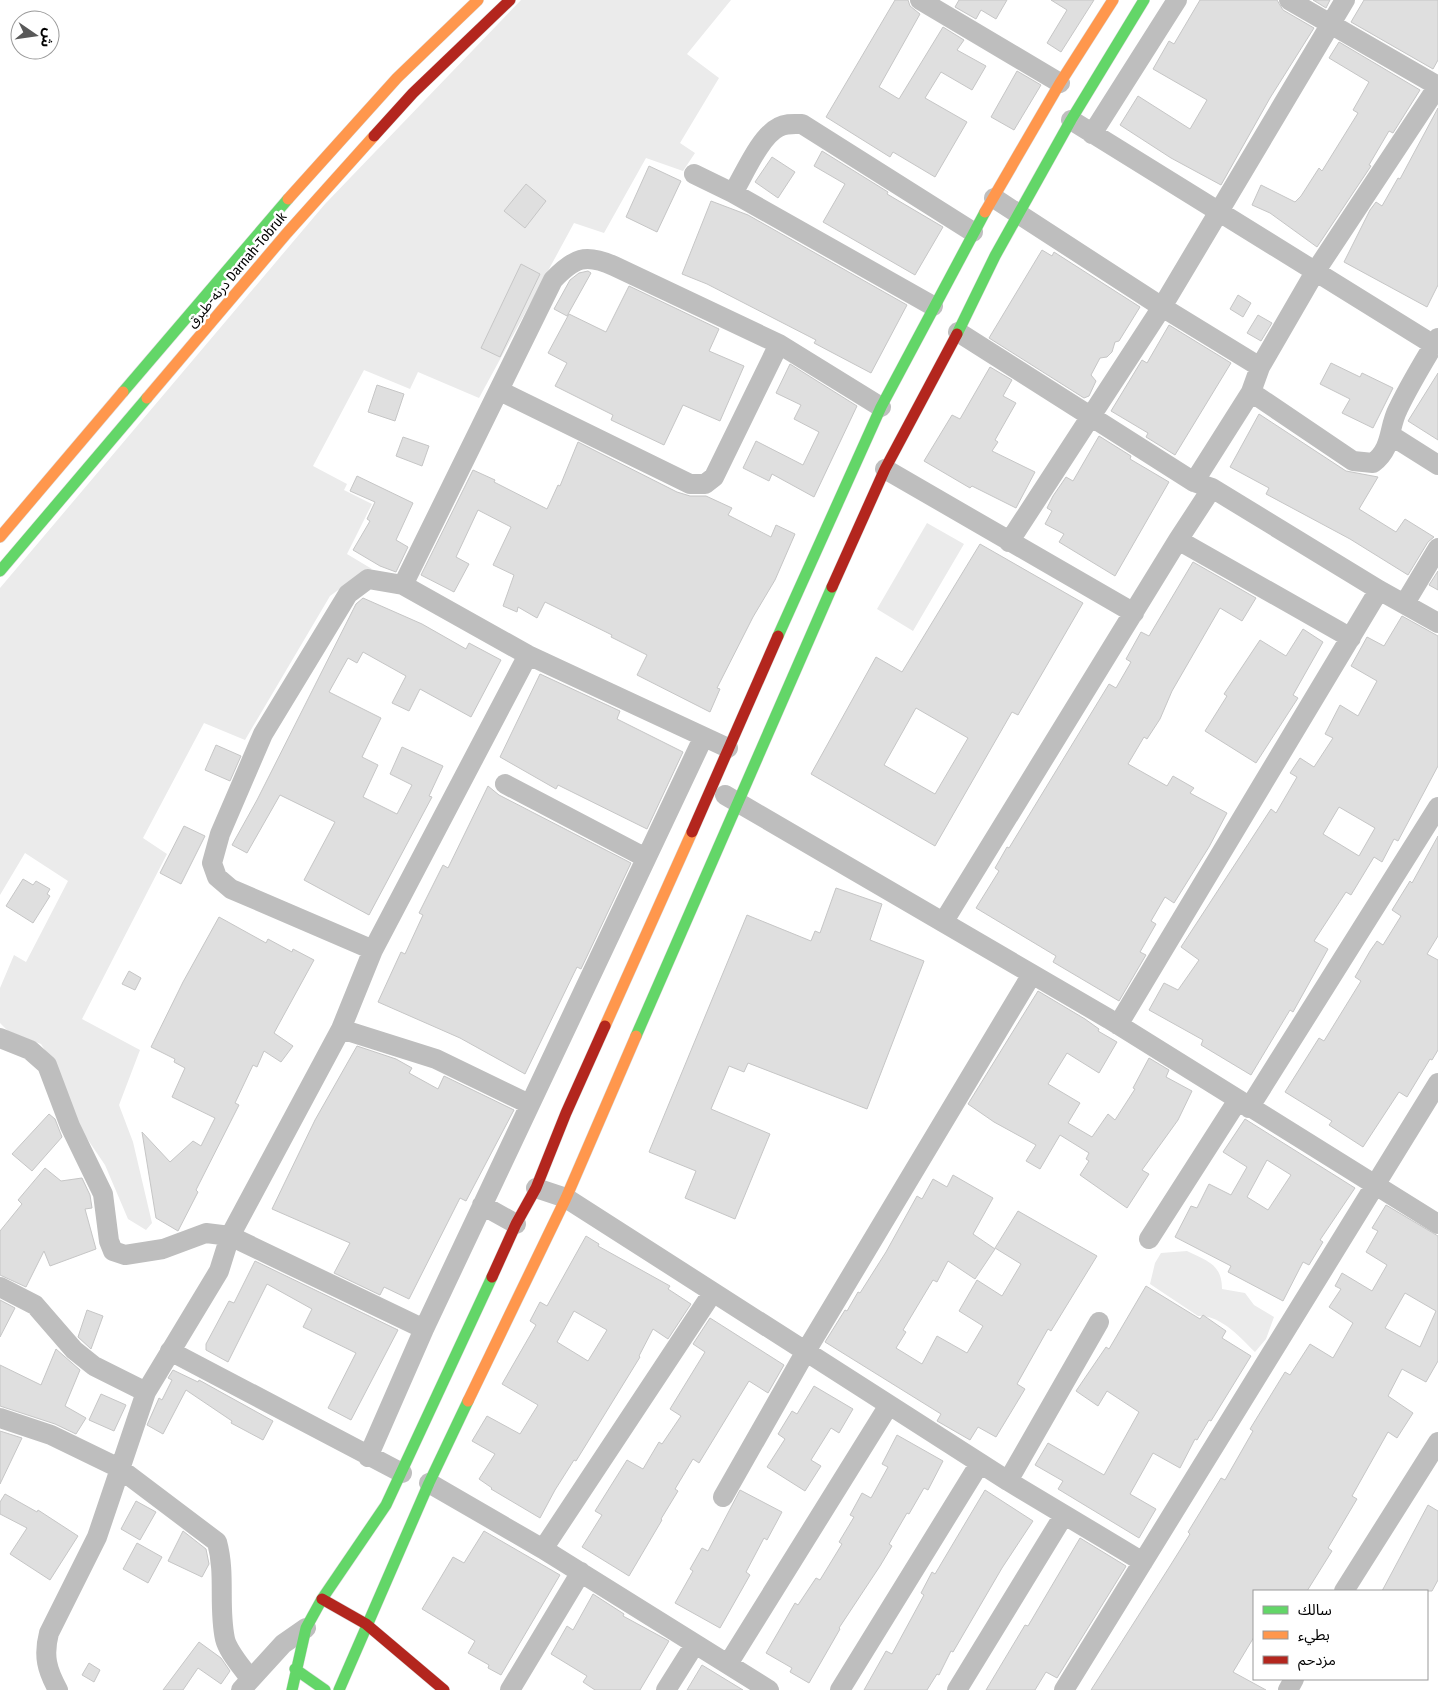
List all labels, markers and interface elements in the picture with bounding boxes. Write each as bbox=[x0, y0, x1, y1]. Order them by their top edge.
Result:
north arrow bbox=[10, 10, 60, 60]
text: ش bbox=[37, 27, 58, 49]
street label: درنه-طبرق Darnah-Tobruk bbox=[184, 208, 291, 331]
legend bbox=[1253, 1590, 1428, 1680]
text: سالك bbox=[1298, 1601, 1332, 1619]
text: بطيء bbox=[1298, 1626, 1330, 1646]
text: مزدحم bbox=[1298, 1651, 1336, 1671]

